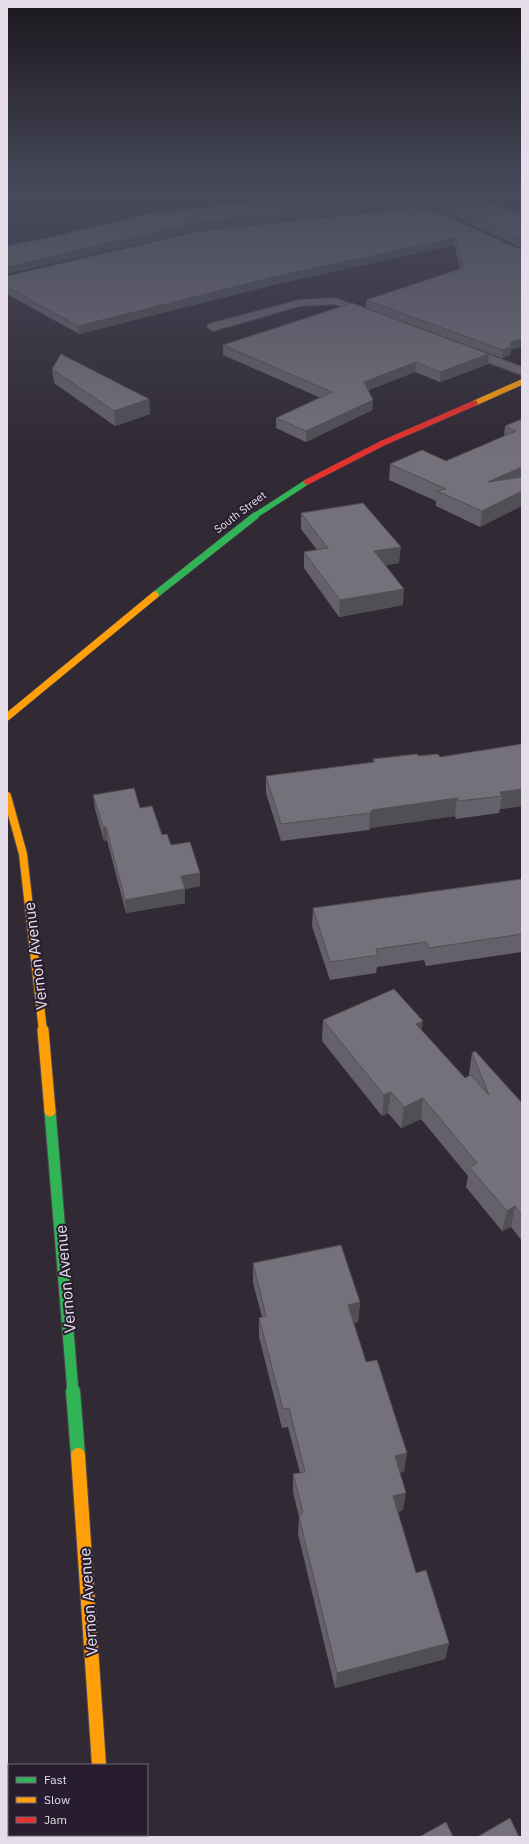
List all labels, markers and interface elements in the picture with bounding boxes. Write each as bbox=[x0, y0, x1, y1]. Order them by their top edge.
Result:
street label: South Street bbox=[211, 488, 269, 536]
street label: Vernon Avenue bbox=[18, 901, 52, 1011]
street label: Vernon Avenue bbox=[50, 1224, 80, 1334]
street label: Vernon Avenue bbox=[74, 1547, 102, 1657]
legend bbox=[8, 1764, 148, 1836]
text: Fast bbox=[44, 1772, 67, 1787]
text: Slow bbox=[44, 1792, 70, 1807]
text: Jam bbox=[44, 1812, 67, 1827]

